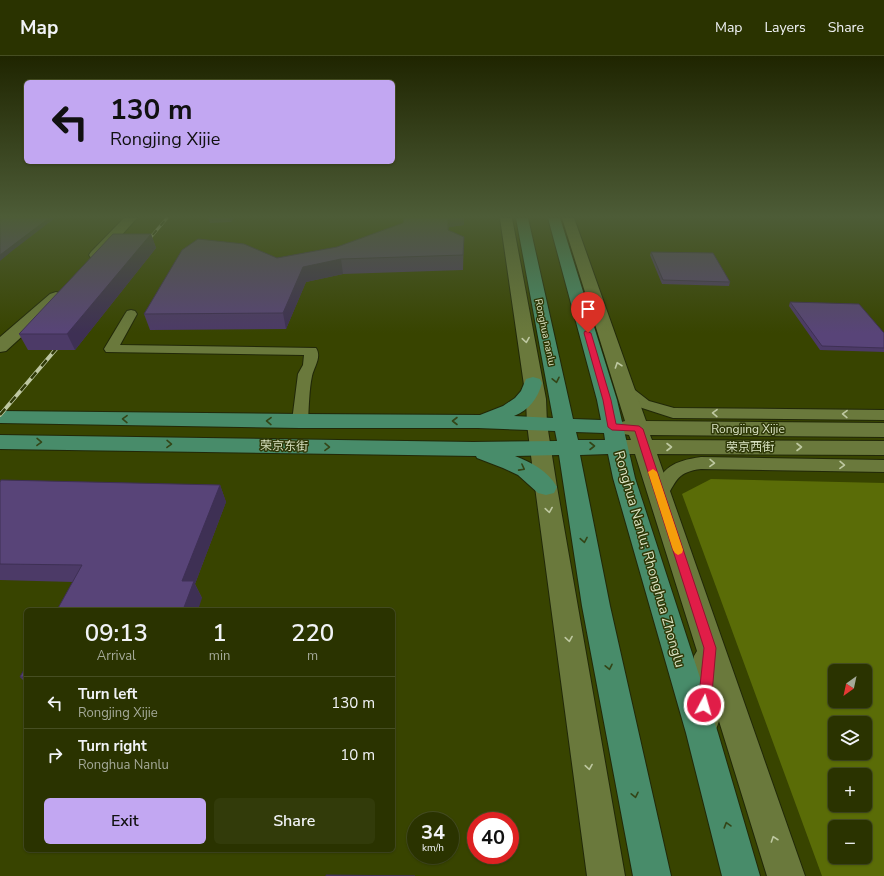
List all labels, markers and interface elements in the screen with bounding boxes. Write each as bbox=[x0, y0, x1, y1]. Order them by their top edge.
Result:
text: Map bbox=[20, 15, 58, 41]
text: Map bbox=[715, 18, 742, 37]
text: Layers bbox=[764, 18, 806, 37]
text: Share bbox=[828, 18, 864, 37]
text: 130 m bbox=[110, 91, 193, 129]
icon: left bbox=[44, 96, 96, 148]
text: Rongjing Xijie bbox=[110, 127, 220, 151]
pin bbox=[571, 292, 605, 333]
street label: Ronghua nanlu bbox=[531, 297, 559, 367]
icon: arrive bbox=[577, 298, 599, 320]
one-way arrow bbox=[521, 337, 530, 343]
one-way arrow bbox=[614, 362, 622, 369]
one-way arrow bbox=[552, 377, 560, 383]
one-way arrow bbox=[712, 409, 718, 417]
one-way arrow bbox=[842, 410, 848, 418]
one-way arrow bbox=[122, 415, 128, 423]
one-way arrow bbox=[266, 417, 272, 425]
one-way arrow bbox=[452, 417, 458, 425]
street label: Rongjing Xijie bbox=[711, 421, 785, 437]
one-way arrow bbox=[36, 438, 42, 446]
street label: 荣京东街 bbox=[260, 438, 308, 454]
street label: 荣京西街 bbox=[726, 439, 774, 455]
one-way arrow bbox=[166, 440, 172, 448]
one-way arrow bbox=[324, 442, 330, 451]
one-way arrow bbox=[589, 442, 595, 450]
one-way arrow bbox=[666, 443, 672, 451]
one-way arrow bbox=[796, 443, 802, 451]
street label: Ronghua Nanlu; Rhonghua Zhonglu bbox=[609, 449, 690, 670]
one-way arrow bbox=[709, 459, 715, 468]
one-way arrow bbox=[839, 461, 845, 469]
one-way arrow bbox=[518, 463, 525, 470]
one-way arrow bbox=[544, 507, 553, 513]
one-way arrow bbox=[580, 537, 588, 543]
text: 09:13 bbox=[85, 617, 148, 649]
text: 1 bbox=[212, 617, 227, 649]
text: 220 bbox=[291, 617, 334, 649]
one-way arrow bbox=[564, 635, 573, 642]
text: Arrival bbox=[97, 647, 136, 665]
text: min bbox=[209, 647, 230, 665]
text: m bbox=[307, 647, 318, 665]
one-way arrow bbox=[604, 664, 612, 671]
north arrow bbox=[828, 664, 872, 708]
map controls bbox=[828, 664, 872, 864]
text: Turn left bbox=[78, 684, 137, 704]
position arrow bbox=[683, 684, 725, 726]
icon: left bbox=[44, 692, 66, 714]
text: 130 m bbox=[331, 693, 375, 713]
text: Rongjing Xijie bbox=[78, 704, 158, 722]
button: layers bbox=[828, 716, 872, 760]
text: Turn right bbox=[78, 736, 147, 756]
icon: right bbox=[44, 744, 66, 766]
text: 10 m bbox=[340, 745, 375, 765]
text: Ronghua Nanlu bbox=[78, 756, 169, 774]
one-way arrow bbox=[584, 764, 593, 770]
button: + bbox=[828, 768, 872, 812]
one-way arrow bbox=[630, 792, 638, 798]
button: Exit bbox=[44, 798, 206, 844]
button: Share bbox=[214, 798, 375, 844]
speed limit sign: 40 bbox=[467, 812, 519, 864]
text: 34 bbox=[421, 819, 445, 846]
button: − bbox=[828, 820, 872, 864]
one-way arrow bbox=[723, 822, 732, 829]
one-way arrow bbox=[770, 836, 779, 843]
text: km/h bbox=[422, 841, 444, 855]

